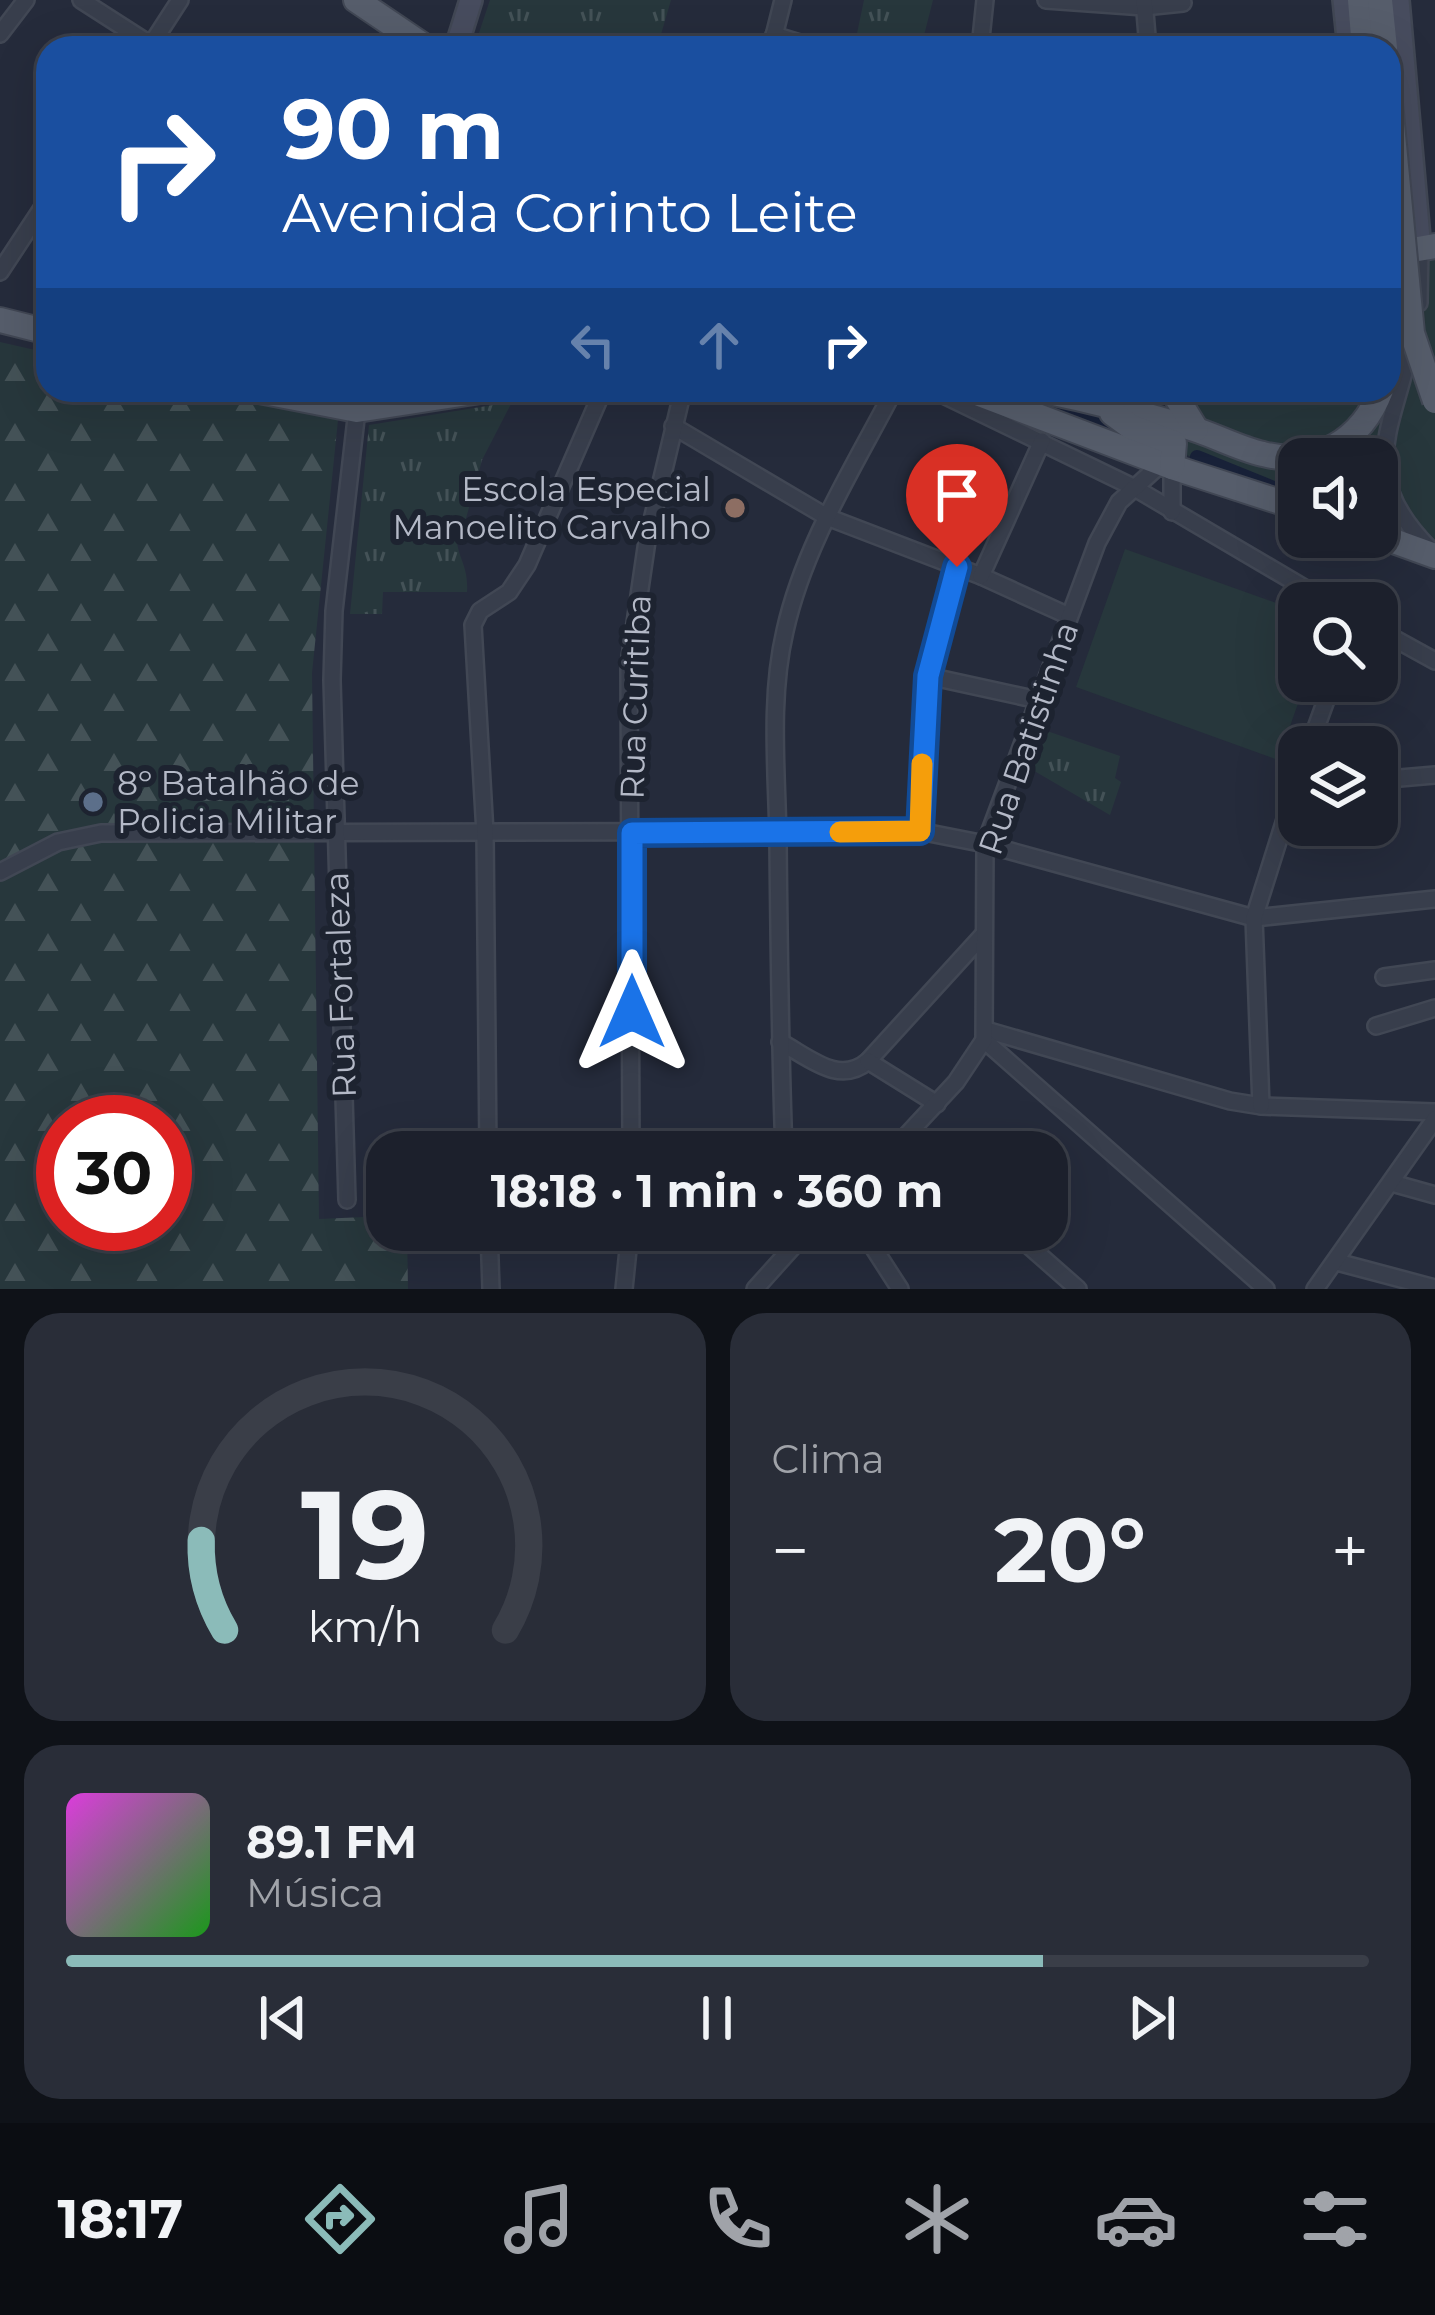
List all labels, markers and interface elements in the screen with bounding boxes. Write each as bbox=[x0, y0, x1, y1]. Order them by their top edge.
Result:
text: 90 m bbox=[282, 78, 504, 180]
icon: right bbox=[84, 84, 240, 240]
text: Avenida Corinto Leite bbox=[282, 180, 858, 246]
icon: left bbox=[560, 312, 626, 378]
icon: ahead bbox=[686, 312, 752, 378]
icon: right bbox=[812, 312, 878, 378]
map controls bbox=[1278, 438, 1398, 846]
button: sound bbox=[1278, 438, 1398, 558]
pin bbox=[906, 444, 1008, 567]
icon: arrive bbox=[924, 462, 990, 528]
place label: Escola Especial Manoelito Carvalho bbox=[393, 469, 711, 547]
marker: Escola Especial Manoelito Carvalho bbox=[722, 495, 748, 521]
button: search bbox=[1278, 582, 1398, 702]
street label: Rua Curitiba bbox=[611, 594, 659, 800]
street label: Rua Batistinha bbox=[969, 616, 1087, 860]
button: layers bbox=[1278, 726, 1398, 846]
place label: 8º Batalhão de Policia Militar bbox=[117, 763, 359, 841]
marker: 8º Batalhão de Policia Militar bbox=[80, 789, 106, 815]
street label: Rua Fortaleza bbox=[316, 871, 364, 1099]
position arrow bbox=[569, 949, 695, 1075]
speed limit sign: 30 bbox=[36, 1095, 192, 1251]
text: 18:18 · 1 min · 360 m bbox=[491, 1163, 943, 1218]
text: Clima bbox=[772, 1435, 885, 1483]
text: 19 bbox=[301, 1458, 429, 1610]
text: 20° bbox=[994, 1495, 1146, 1605]
text: − bbox=[772, 1510, 809, 1591]
text: + bbox=[1331, 1510, 1369, 1591]
text: km/h bbox=[308, 1600, 422, 1653]
text: 89.1 FM bbox=[246, 1814, 417, 1869]
text: Música bbox=[246, 1869, 384, 1917]
icon: previous bbox=[250, 1985, 316, 2051]
icon: pause bbox=[684, 1985, 750, 2051]
icon: next bbox=[1119, 1985, 1185, 2051]
icon: directions bbox=[298, 2177, 382, 2261]
icon: music bbox=[497, 2177, 581, 2261]
icon: phone bbox=[696, 2177, 780, 2261]
icon: climate bbox=[895, 2177, 979, 2261]
icon: car bbox=[1094, 2177, 1178, 2261]
icon: filters bbox=[1293, 2177, 1377, 2261]
text: 18:17 bbox=[58, 2186, 183, 2252]

